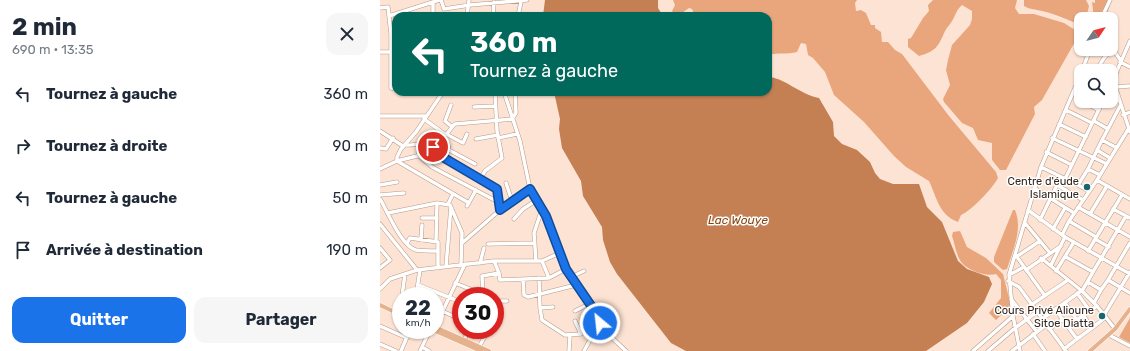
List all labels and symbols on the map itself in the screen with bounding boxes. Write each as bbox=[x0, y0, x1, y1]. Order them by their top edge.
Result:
north arrow bbox=[1074, 12, 1118, 56]
pin bbox=[416, 130, 450, 164]
place label: Centre d'éude Islamique bbox=[1008, 175, 1079, 201]
marker: Centre d'éude Islamique bbox=[1082, 182, 1092, 192]
water label: Lac Wouye bbox=[708, 213, 768, 227]
speed limit sign: 30 bbox=[452, 287, 504, 339]
position arrow bbox=[579, 302, 621, 344]
place label: Cours Privé Alioune Sitoe Diatta bbox=[994, 304, 1094, 330]
marker: Cours Privé Alioune Sitoe Diatta bbox=[1097, 311, 1107, 321]

